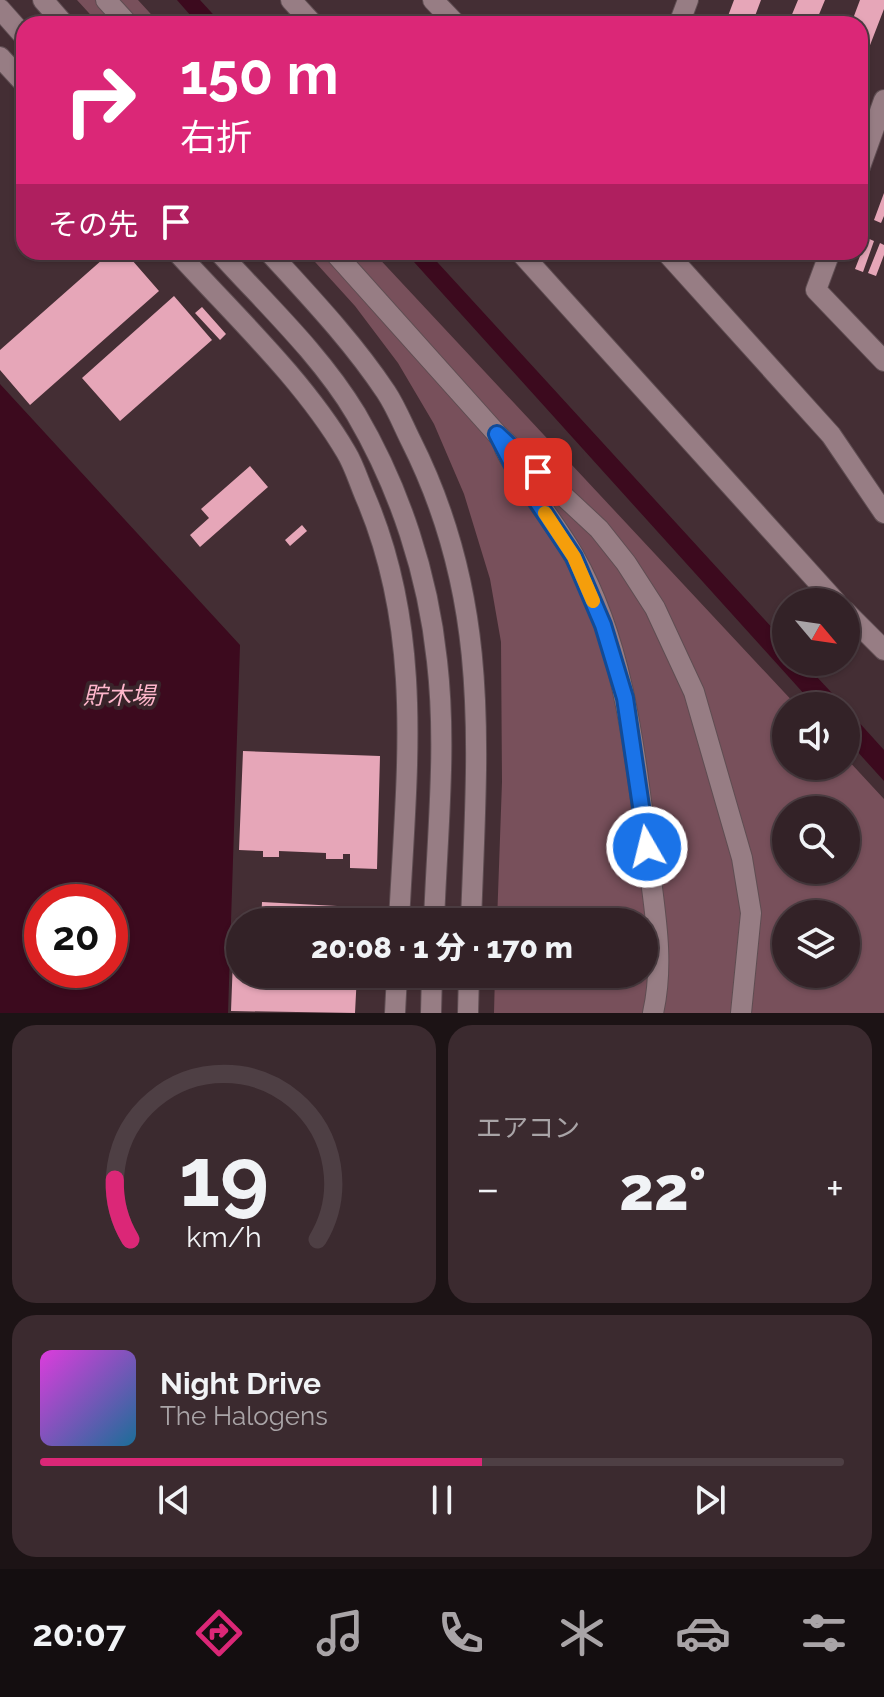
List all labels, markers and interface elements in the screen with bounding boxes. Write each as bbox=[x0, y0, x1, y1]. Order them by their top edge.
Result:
text: 150 m bbox=[180, 41, 339, 107]
icon: right bbox=[48, 48, 152, 152]
text: 右折 bbox=[180, 116, 252, 158]
icon: arrive bbox=[154, 200, 198, 244]
text: その先 bbox=[48, 207, 138, 242]
pin bbox=[504, 438, 572, 506]
icon: arrive bbox=[516, 450, 560, 494]
north arrow bbox=[772, 588, 860, 676]
map controls bbox=[772, 588, 860, 988]
water label: 貯木場 bbox=[83, 681, 158, 710]
button: sound bbox=[772, 692, 860, 780]
button: search bbox=[772, 796, 860, 884]
position arrow bbox=[605, 805, 689, 889]
speed limit sign: 20 bbox=[24, 884, 128, 988]
button: layers bbox=[772, 900, 860, 988]
text: 20:08 · 1 分 · 170 m bbox=[311, 930, 573, 965]
text: エアコン bbox=[476, 1113, 580, 1143]
text: 19 bbox=[179, 1128, 269, 1225]
text: 22° bbox=[619, 1154, 706, 1224]
text: − bbox=[476, 1163, 500, 1214]
text: + bbox=[826, 1163, 844, 1214]
text: km/h bbox=[186, 1220, 262, 1254]
text: Night Drive bbox=[160, 1366, 321, 1401]
text: The Halogens bbox=[160, 1401, 328, 1431]
icon: previous bbox=[152, 1478, 196, 1522]
icon: pause bbox=[420, 1478, 464, 1522]
icon: next bbox=[688, 1478, 732, 1522]
icon: directions bbox=[191, 1605, 247, 1661]
icon: music bbox=[312, 1605, 368, 1661]
icon: phone bbox=[433, 1605, 489, 1661]
icon: climate bbox=[554, 1605, 610, 1661]
icon: car bbox=[675, 1605, 731, 1661]
icon: filters bbox=[796, 1605, 852, 1661]
text: 20:07 bbox=[32, 1612, 126, 1654]

